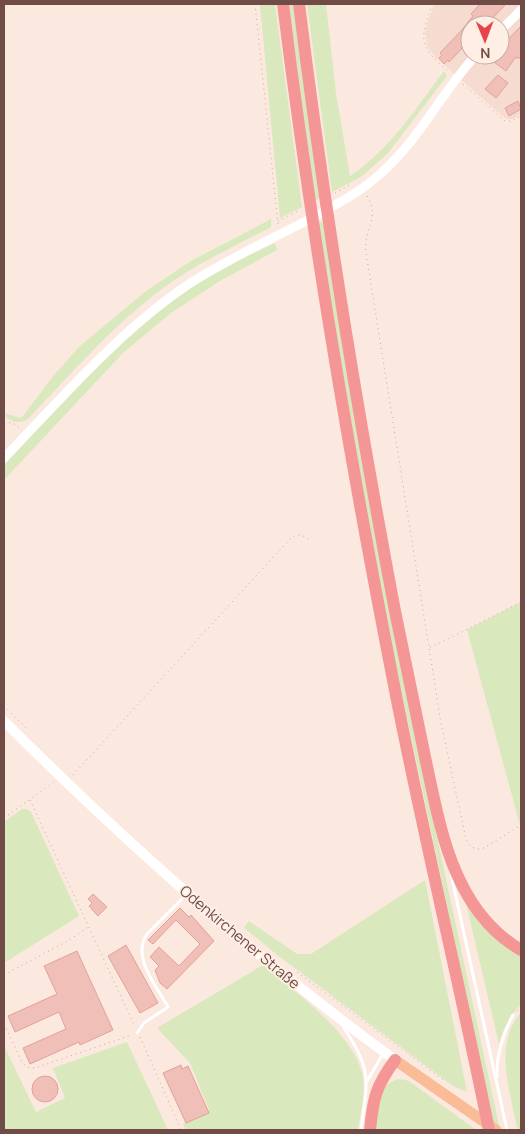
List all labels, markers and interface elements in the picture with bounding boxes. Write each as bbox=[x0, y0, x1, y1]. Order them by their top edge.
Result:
north arrow bbox=[460, 15, 510, 65]
text: N bbox=[480, 44, 490, 63]
street label: Odenkirchener Straße bbox=[175, 880, 305, 994]

